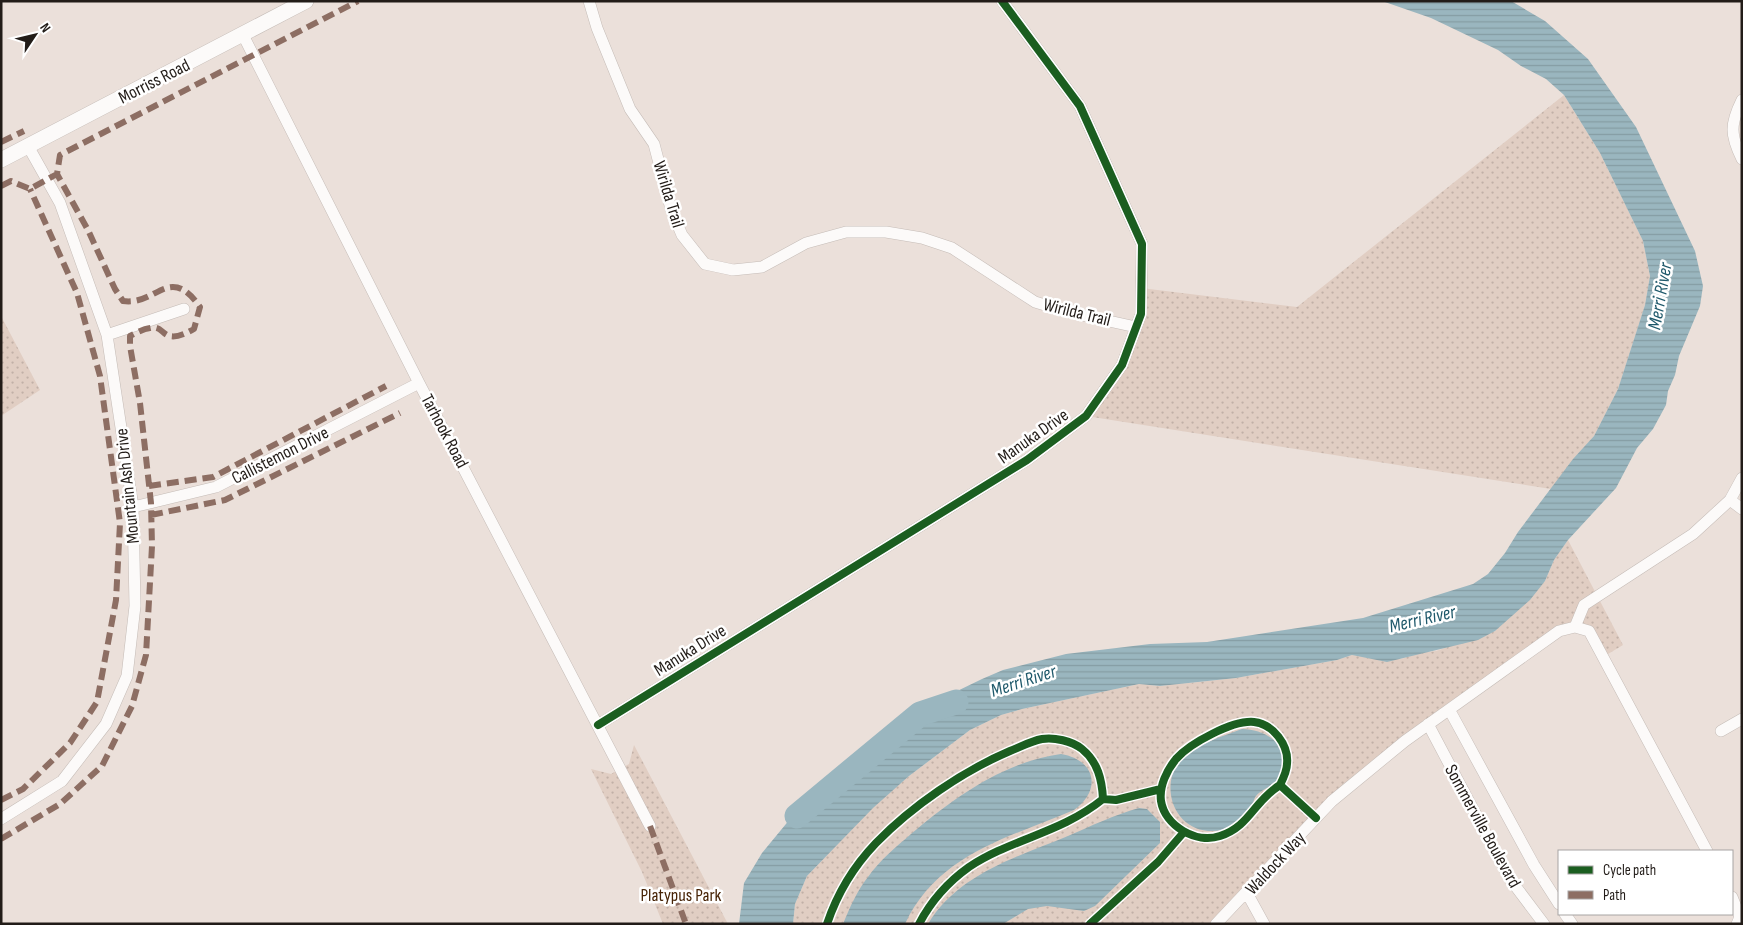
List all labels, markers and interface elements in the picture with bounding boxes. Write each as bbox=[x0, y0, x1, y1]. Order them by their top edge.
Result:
north arrow bbox=[10, 10, 60, 60]
text: N bbox=[36, 20, 54, 36]
street label: Morriss Road bbox=[115, 55, 193, 108]
street label: Wirilda Trail bbox=[648, 158, 689, 230]
water label: Merri River bbox=[1643, 260, 1678, 331]
street label: Wirilda Trail bbox=[1041, 294, 1113, 331]
street label: Tarhook Road bbox=[416, 391, 473, 472]
street label: Manuka Drive bbox=[994, 405, 1072, 468]
street label: Callistemon Drive bbox=[228, 422, 332, 489]
street label: Mountain Ash Drive bbox=[111, 427, 144, 545]
water label: Merri River bbox=[1387, 601, 1458, 638]
street label: Manuka Drive bbox=[650, 620, 730, 681]
water label: Merri River bbox=[988, 660, 1060, 703]
street label: Sommerville Boulevard bbox=[1440, 761, 1525, 891]
street label: Waldock Way bbox=[1241, 827, 1310, 899]
legend bbox=[1558, 850, 1733, 915]
text: Cycle path bbox=[1603, 861, 1656, 880]
park label: Platypus Park bbox=[641, 885, 722, 906]
text: Path bbox=[1603, 886, 1626, 905]

